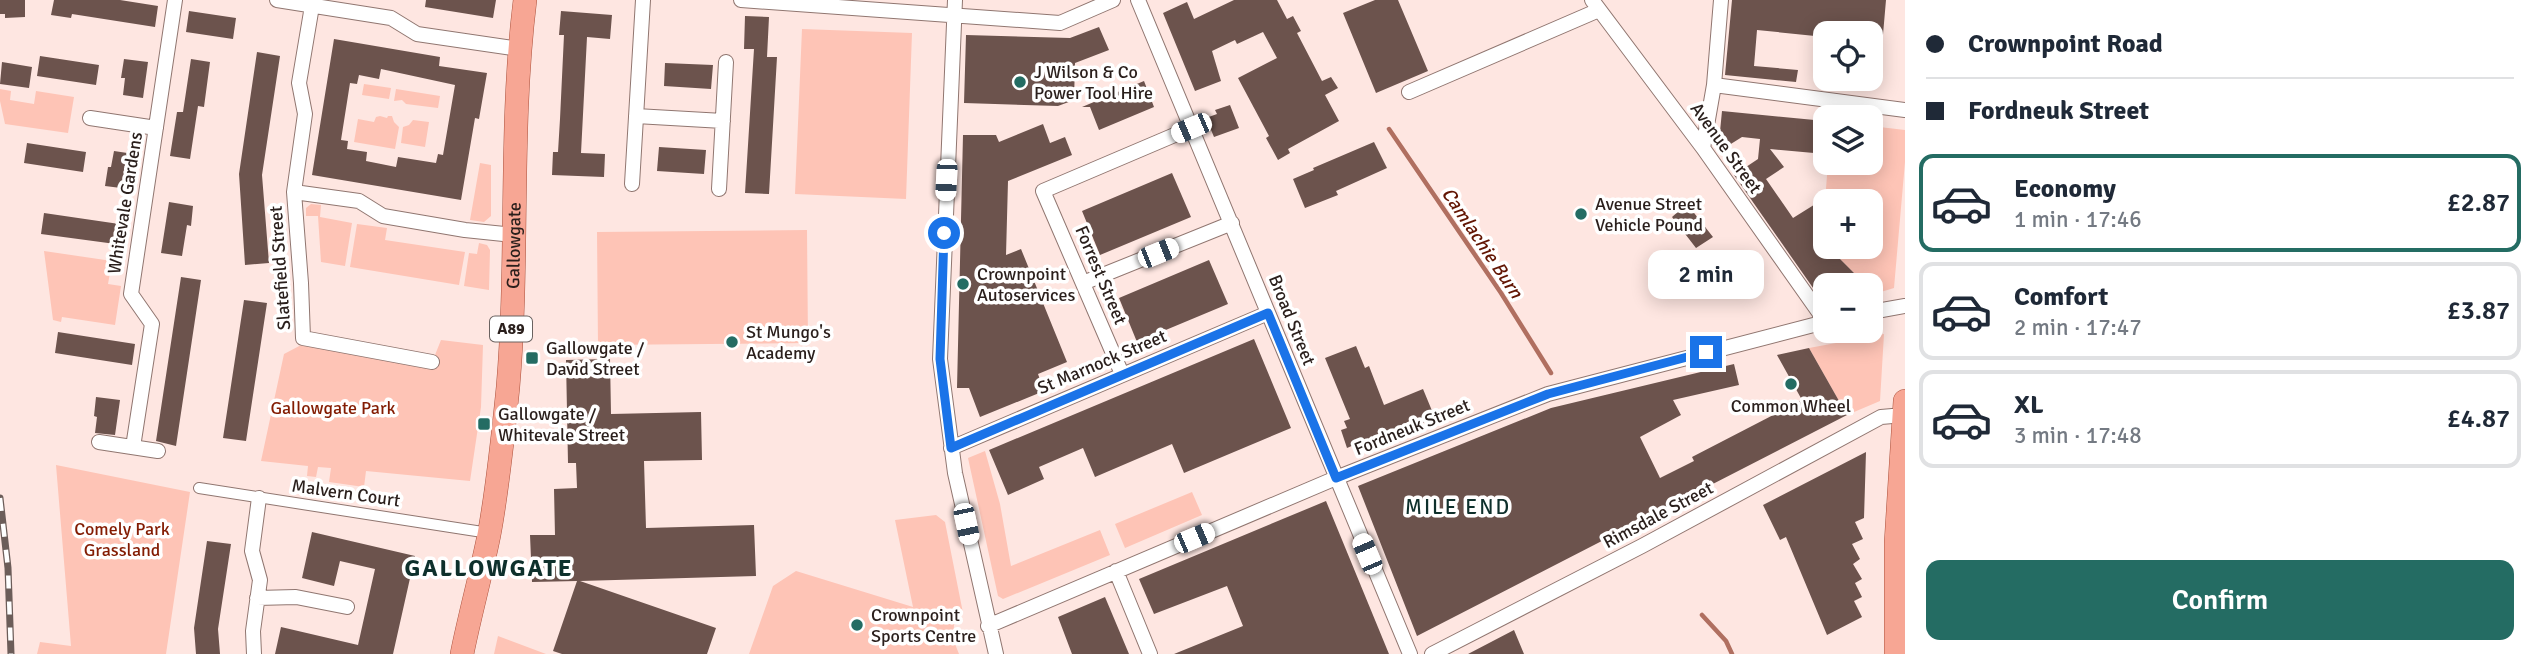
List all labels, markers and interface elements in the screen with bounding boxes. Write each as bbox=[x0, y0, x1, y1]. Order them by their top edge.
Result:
map controls bbox=[1813, 21, 1883, 343]
button: locate bbox=[1813, 21, 1883, 91]
text: Crownpoint Road bbox=[1968, 28, 2163, 60]
place label: J Wilson & Co Power Tool Hire bbox=[1034, 61, 1153, 104]
marker: J Wilson & Co Power Tool Hire bbox=[1012, 74, 1028, 90]
text: Fordneuk Street bbox=[1968, 95, 2149, 127]
street label: Avenue Street bbox=[1686, 98, 1766, 198]
button: layers bbox=[1813, 105, 1883, 175]
car bbox=[1168, 110, 1215, 146]
street label: Whitevale Gardens bbox=[103, 130, 147, 276]
car bbox=[935, 158, 958, 202]
icon: car bbox=[1930, 172, 1993, 235]
text: Economy bbox=[2014, 173, 2116, 205]
water label: Camlachie Burn bbox=[1436, 183, 1528, 304]
text: £2.87 bbox=[2447, 187, 2510, 219]
button: + bbox=[1813, 189, 1883, 259]
place label: Avenue Street Vehicle Pound bbox=[1595, 193, 1703, 236]
street label: Gallowgate bbox=[502, 202, 526, 289]
street label: Slatefield Street bbox=[265, 205, 295, 331]
text: 1 min · 17:46 bbox=[2014, 205, 2142, 234]
marker: Avenue Street Vehicle Pound bbox=[1573, 206, 1589, 222]
route start bbox=[928, 217, 960, 249]
street label: Forrest Street bbox=[1070, 222, 1132, 328]
car bbox=[1135, 235, 1182, 271]
callout: 2 min bbox=[1648, 250, 1764, 300]
text: 2 min bbox=[1678, 260, 1734, 289]
place label: Crownpoint Autoservices bbox=[977, 263, 1075, 306]
street label: Broad Street bbox=[1264, 271, 1320, 369]
button: − bbox=[1813, 273, 1883, 343]
marker: Crownpoint Autoservices bbox=[955, 276, 971, 292]
icon: car bbox=[1930, 280, 1993, 343]
text: Comfort bbox=[2014, 281, 2108, 313]
text: £3.87 bbox=[2447, 295, 2510, 327]
text: 2 min · 17:47 bbox=[2014, 313, 2142, 342]
road number: A89 bbox=[490, 316, 532, 342]
place label: St Mungo's Academy bbox=[746, 321, 831, 364]
street label: St Marnock Street bbox=[1034, 325, 1170, 399]
marker: St Mungo's Academy bbox=[724, 334, 740, 350]
route end bbox=[1690, 336, 1722, 368]
place label: Gallowgate / David Street bbox=[546, 337, 645, 380]
marker: Gallowgate / David Street bbox=[524, 350, 540, 366]
marker: Common Wheel bbox=[1783, 376, 1799, 392]
icon: car bbox=[1930, 388, 1993, 451]
text: XL bbox=[2014, 389, 2044, 421]
street label: Fordneuk Street bbox=[1351, 394, 1473, 460]
place label: Common Wheel bbox=[1731, 395, 1851, 417]
park label: Gallowgate Park bbox=[270, 397, 396, 419]
place label: Gallowgate / Whitevale Street bbox=[498, 403, 625, 446]
text: £4.87 bbox=[2447, 403, 2510, 435]
marker: Gallowgate / Whitevale Street bbox=[476, 416, 492, 432]
text: 3 min · 17:48 bbox=[2014, 421, 2142, 450]
street label: Malvern Court bbox=[290, 474, 402, 512]
street label: Rimsdale Street bbox=[1599, 477, 1717, 553]
district label: MILE END bbox=[1405, 494, 1511, 520]
car bbox=[952, 501, 981, 547]
park label: Comely Park Grassland bbox=[74, 518, 170, 561]
car bbox=[1171, 520, 1218, 556]
car bbox=[1350, 531, 1385, 577]
district label: GALLOWGATE bbox=[405, 553, 573, 583]
button: Confirm bbox=[1926, 560, 2514, 640]
place label: Crownpoint Sports Centre bbox=[871, 604, 976, 647]
marker: Crownpoint Sports Centre bbox=[849, 617, 865, 633]

